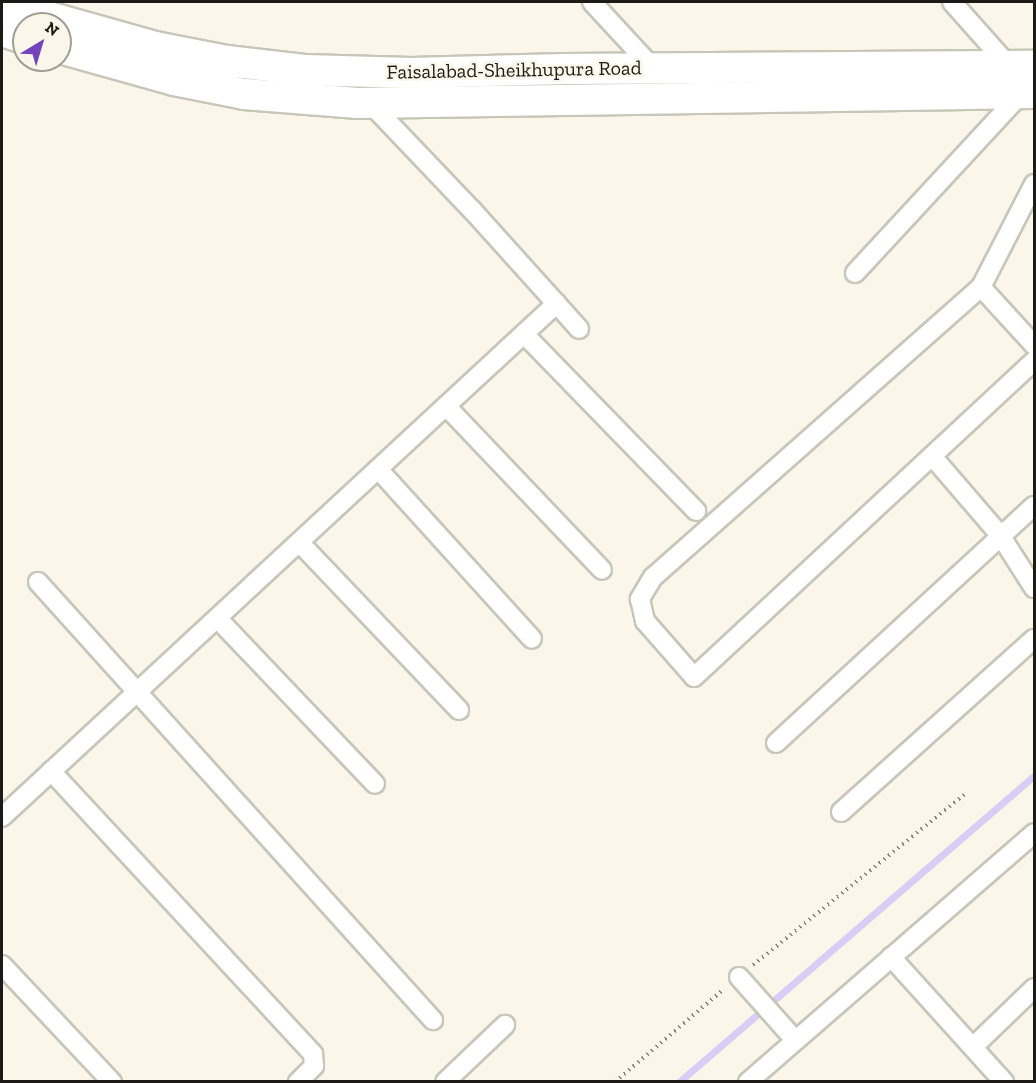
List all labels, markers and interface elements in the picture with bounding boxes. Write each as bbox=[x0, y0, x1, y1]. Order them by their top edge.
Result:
north arrow bbox=[12, 12, 72, 72]
text: N bbox=[42, 18, 63, 40]
street label: Faisalabad-Sheikhupura Road bbox=[386, 56, 642, 84]

